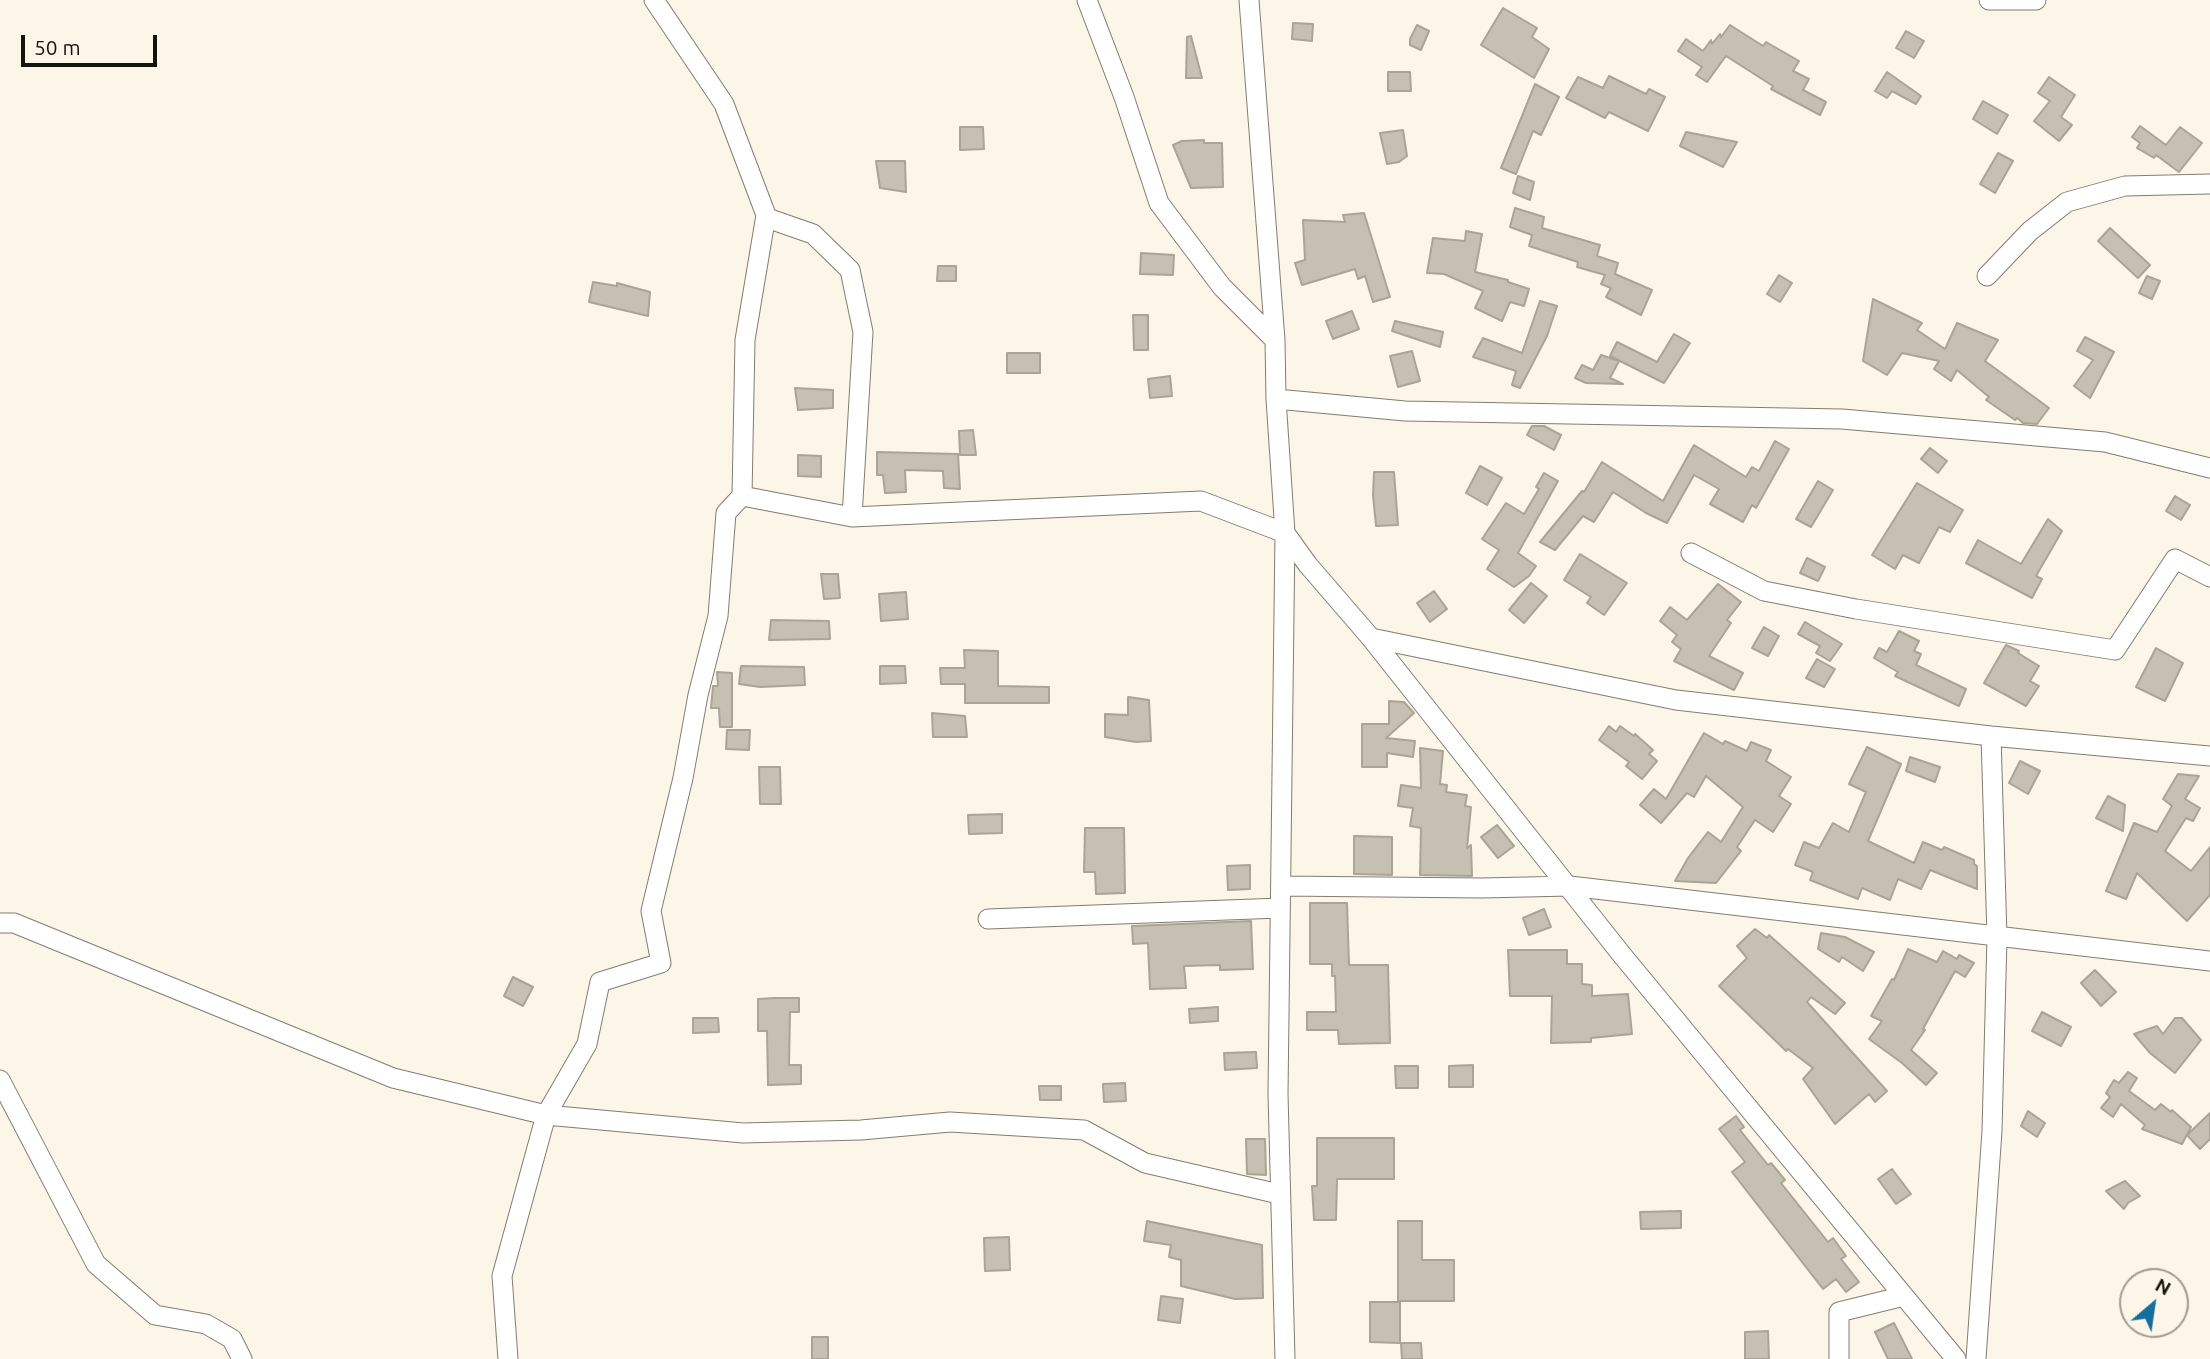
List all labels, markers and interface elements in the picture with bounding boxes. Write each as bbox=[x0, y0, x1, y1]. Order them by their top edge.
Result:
scale bar bbox=[24, 21, 161, 65]
text: 50 m bbox=[34, 35, 81, 59]
north arrow bbox=[2119, 1268, 2189, 1338]
text: N bbox=[2152, 1273, 2175, 1299]

